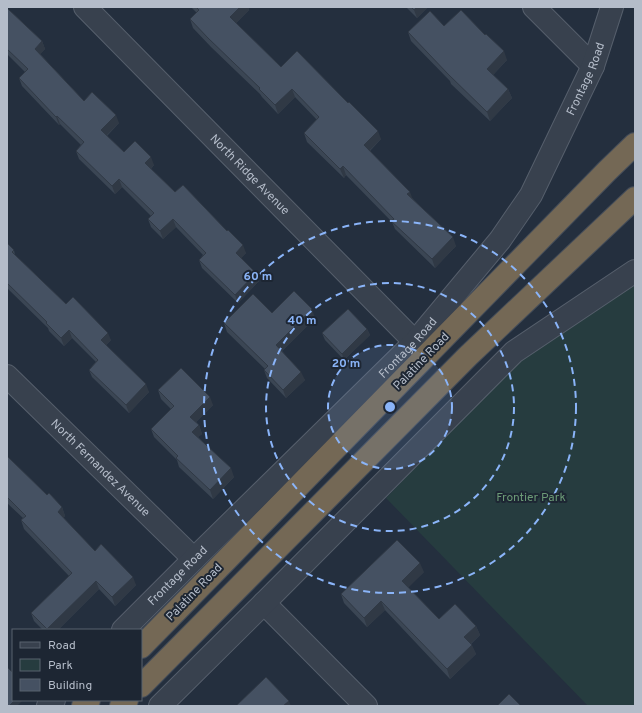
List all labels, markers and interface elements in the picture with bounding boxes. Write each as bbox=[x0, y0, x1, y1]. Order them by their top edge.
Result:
street label: Frontage Road bbox=[563, 41, 609, 118]
street label: North Ridge Avenue bbox=[206, 131, 293, 219]
text: 60 m bbox=[244, 269, 272, 285]
text: 40 m bbox=[287, 313, 317, 329]
street label: Frontage Road bbox=[376, 315, 441, 382]
street label: Palatine Road bbox=[390, 329, 453, 394]
text: 20 m bbox=[332, 356, 360, 372]
centre of rings bbox=[383, 400, 397, 414]
street label: North Fernandez Avenue bbox=[47, 416, 153, 521]
park label: Frontier Park bbox=[496, 490, 566, 506]
street label: Frontage Road bbox=[145, 543, 211, 610]
street label: Palatine Road bbox=[163, 560, 226, 625]
legend bbox=[12, 629, 142, 701]
text: Road bbox=[48, 638, 76, 654]
text: Park bbox=[48, 658, 73, 674]
text: Building bbox=[48, 678, 92, 694]

